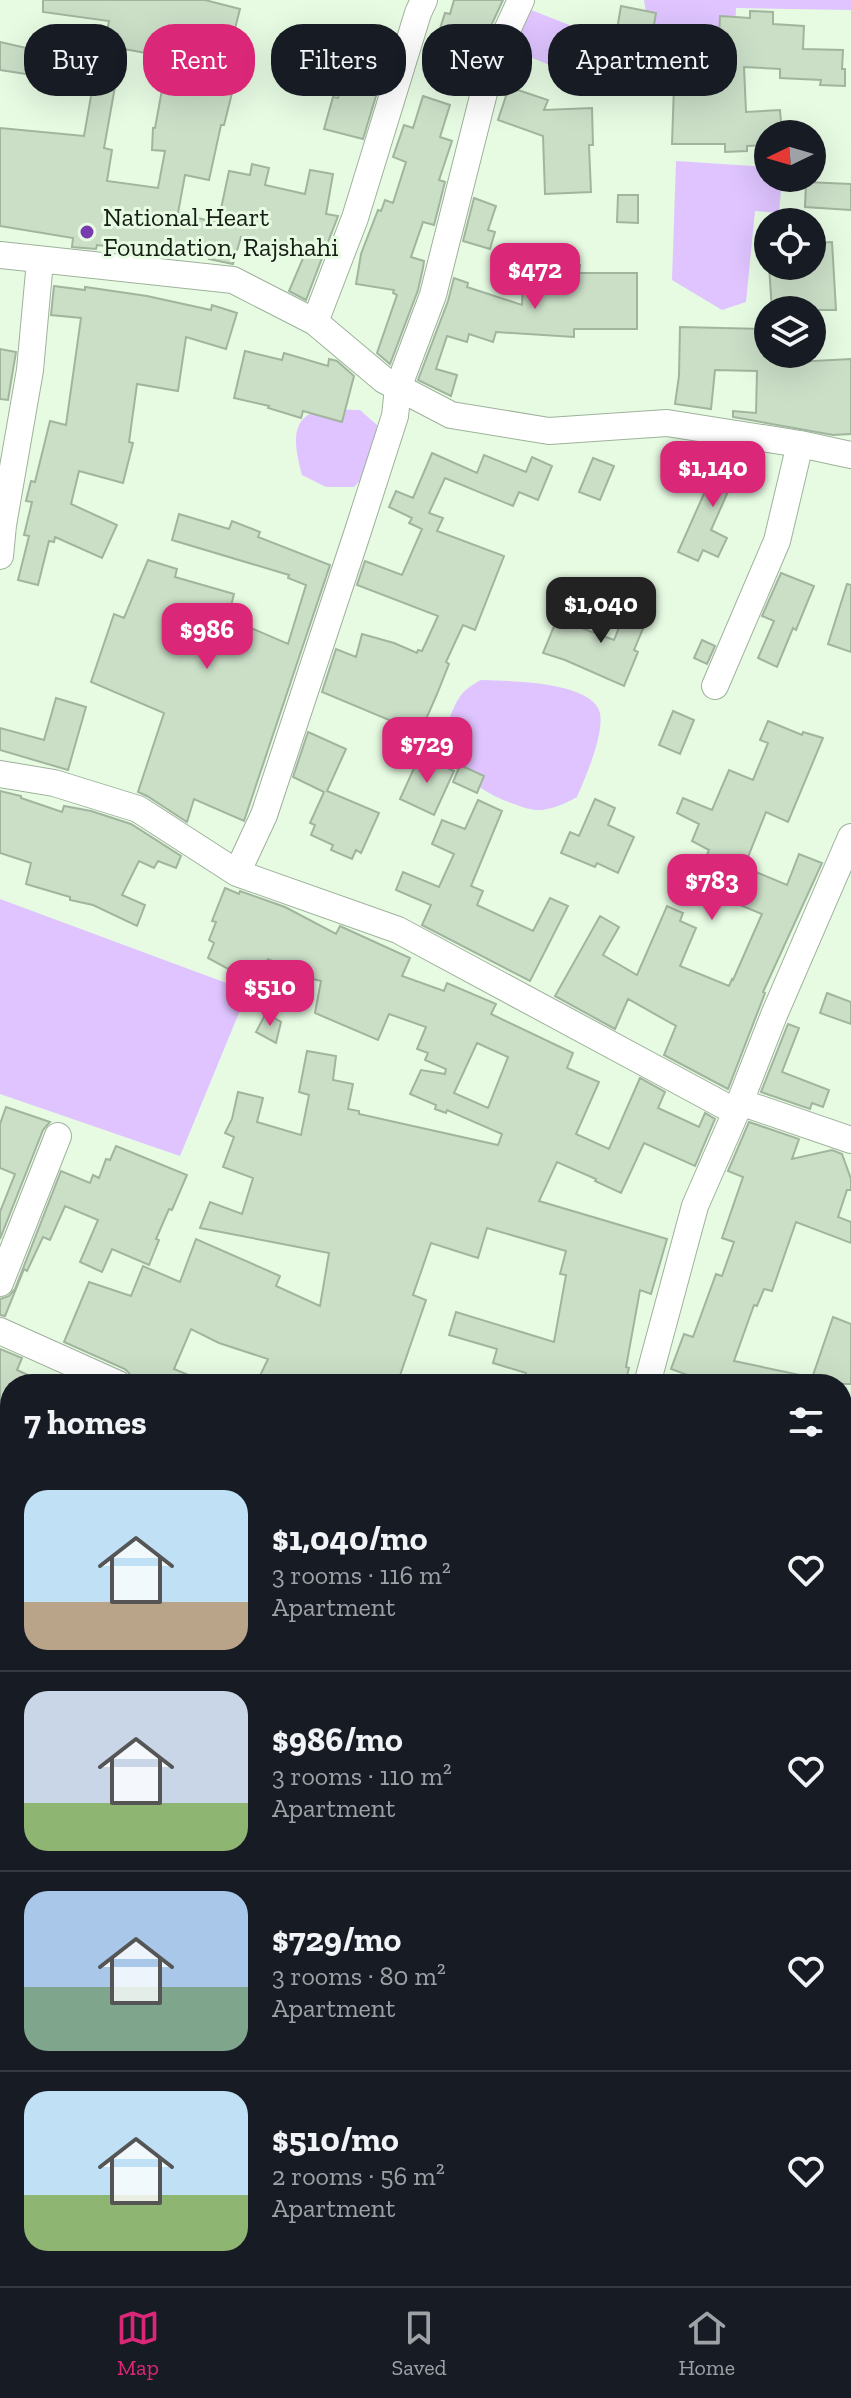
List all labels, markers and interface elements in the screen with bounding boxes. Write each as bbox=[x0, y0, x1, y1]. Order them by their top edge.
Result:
chip: Buy bbox=[24, 24, 127, 96]
chip: Rent bbox=[143, 24, 255, 96]
chip: Filters bbox=[271, 24, 406, 96]
chip: New bbox=[422, 24, 532, 96]
chip: Apartment bbox=[548, 24, 737, 96]
north arrow bbox=[754, 120, 826, 192]
map controls bbox=[754, 120, 826, 368]
place label: National Heart Foundation, Rajshahi bbox=[103, 201, 338, 263]
button: locate bbox=[754, 208, 826, 280]
marker: National Heart Foundation, Rajshahi bbox=[78, 223, 96, 241]
pin: $472 bbox=[488, 243, 582, 311]
text: $472 bbox=[508, 253, 562, 285]
button: layers bbox=[754, 296, 826, 368]
pin: $1,140 bbox=[648, 441, 778, 509]
text: $1,140 bbox=[678, 451, 748, 483]
pin: $1,040 bbox=[536, 577, 666, 645]
text: $1,040 bbox=[564, 587, 638, 619]
pin: $986 bbox=[160, 603, 254, 671]
text: $986 bbox=[180, 613, 234, 645]
pin: $729 bbox=[380, 717, 474, 785]
text: $729 bbox=[400, 727, 454, 759]
pin: $783 bbox=[665, 854, 759, 922]
text: $783 bbox=[685, 864, 739, 896]
pin: $510 bbox=[223, 960, 317, 1028]
text: $510 bbox=[244, 970, 296, 1002]
icon: filters bbox=[784, 1400, 828, 1444]
text: 7 homes bbox=[24, 1402, 147, 1443]
text: $1,040/mo bbox=[272, 1518, 428, 1559]
icon: home bbox=[88, 1522, 184, 1618]
icon: heart bbox=[784, 1548, 828, 1592]
text: 3 rooms · 116 m² bbox=[272, 1559, 451, 1591]
text: Apartment bbox=[272, 1591, 395, 1623]
text: $986/mo bbox=[272, 1719, 403, 1760]
icon: home bbox=[88, 1723, 184, 1819]
icon: heart bbox=[784, 1749, 828, 1793]
text: 3 rooms · 110 m² bbox=[272, 1760, 452, 1792]
text: Apartment bbox=[272, 1792, 395, 1824]
text: $729/mo bbox=[272, 1919, 401, 1960]
icon: home bbox=[88, 1923, 184, 2019]
icon: heart bbox=[784, 1949, 828, 1993]
text: 3 rooms · 80 m² bbox=[272, 1960, 446, 1992]
text: Apartment bbox=[272, 1992, 395, 2024]
text: $510/mo bbox=[272, 2119, 399, 2160]
icon: home bbox=[88, 2123, 184, 2219]
icon: heart bbox=[784, 2149, 828, 2193]
text: 2 rooms · 56 m² bbox=[272, 2160, 445, 2192]
text: Apartment bbox=[272, 2192, 395, 2224]
tab: Map bbox=[116, 2306, 160, 2381]
tab: Saved bbox=[392, 2306, 447, 2381]
tab: Home bbox=[678, 2306, 735, 2381]

